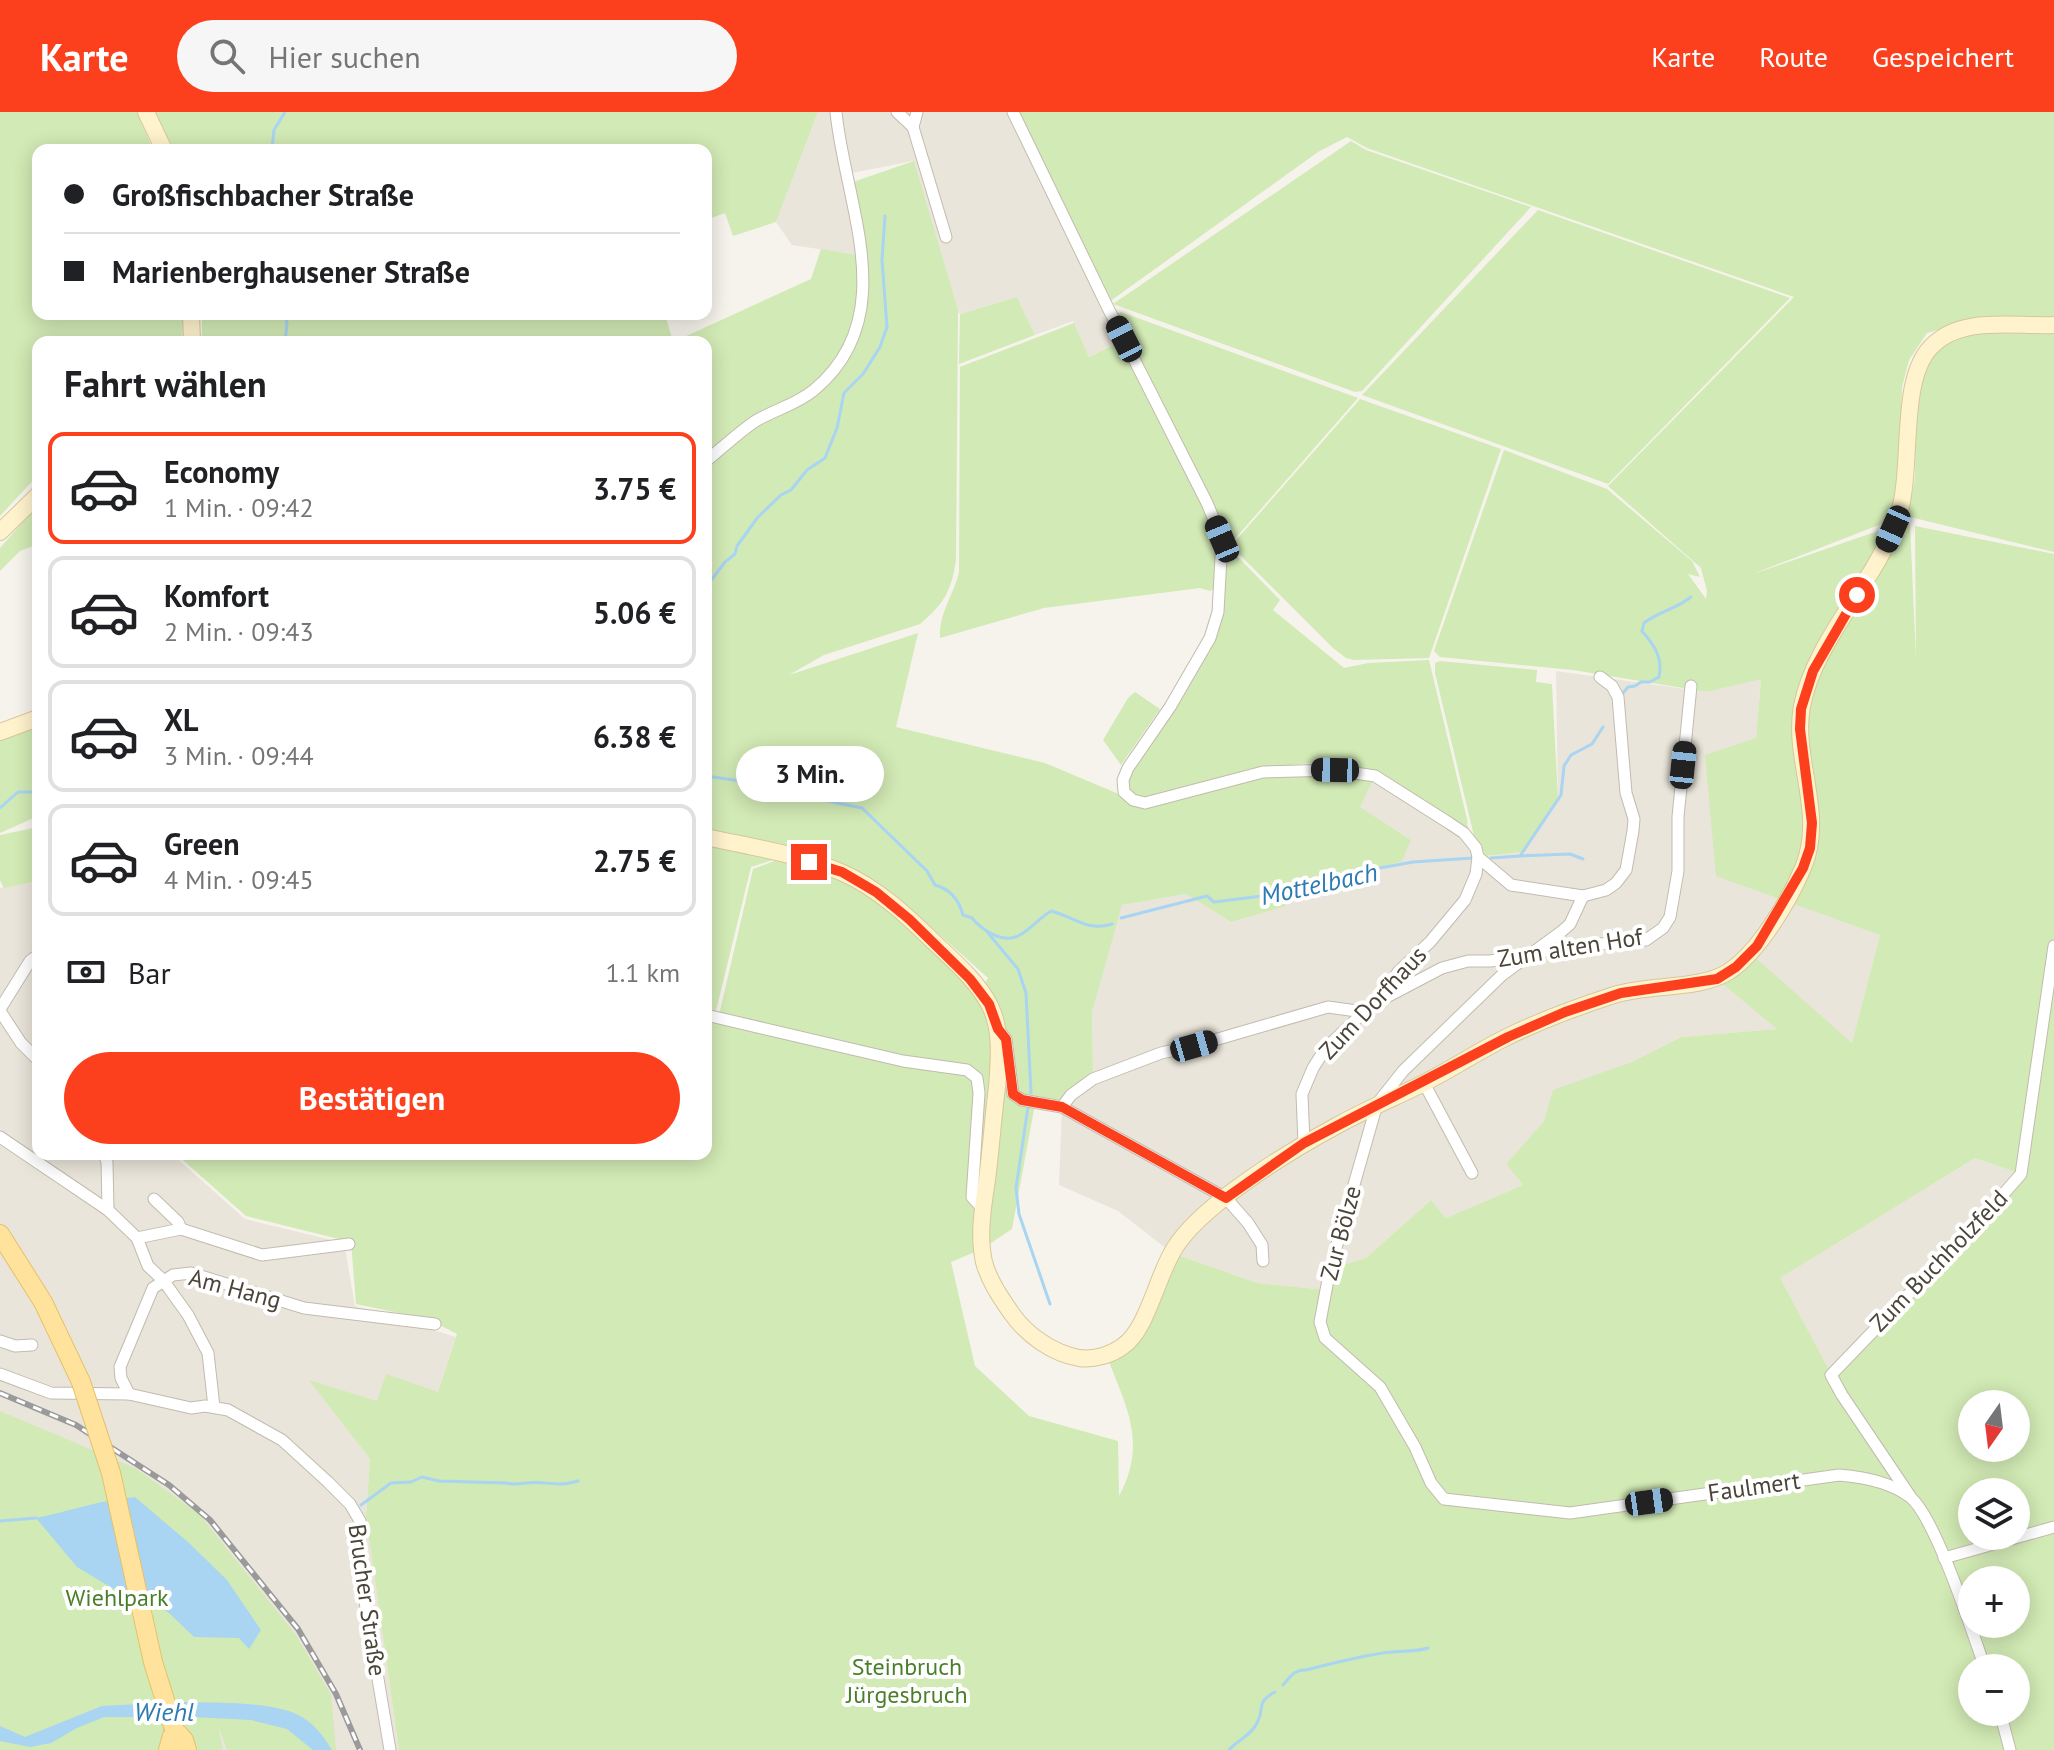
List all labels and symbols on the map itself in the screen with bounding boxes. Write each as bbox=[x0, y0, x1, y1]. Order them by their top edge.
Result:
car bbox=[1102, 312, 1146, 366]
car bbox=[1872, 502, 1914, 556]
car bbox=[1202, 512, 1242, 566]
route start bbox=[1839, 577, 1875, 613]
car bbox=[1669, 740, 1697, 790]
callout: 3 Min. bbox=[735, 746, 883, 802]
car bbox=[1311, 758, 1359, 782]
route end bbox=[791, 844, 827, 880]
water label: Mottelbach bbox=[1257, 855, 1380, 912]
street label: Zum alten Hof bbox=[1495, 921, 1646, 974]
street label: Zum Dorfhaus bbox=[1312, 939, 1433, 1066]
car bbox=[1168, 1028, 1220, 1064]
street label: Zur Bölze bbox=[1313, 1182, 1368, 1283]
street label: Zum Buchholzfeld bbox=[1863, 1183, 2014, 1338]
street label: Am Hang bbox=[186, 1261, 285, 1316]
north arrow bbox=[1958, 1390, 2030, 1462]
street label: Faulmert bbox=[1706, 1465, 1802, 1508]
car bbox=[1624, 1487, 1674, 1517]
street label: Brucher Straße bbox=[341, 1522, 394, 1678]
park label: Wiehlpark bbox=[65, 1582, 169, 1613]
park label: Steinbruch Jürgesbruch bbox=[845, 1651, 968, 1710]
water label: Wiehl bbox=[134, 1695, 194, 1728]

